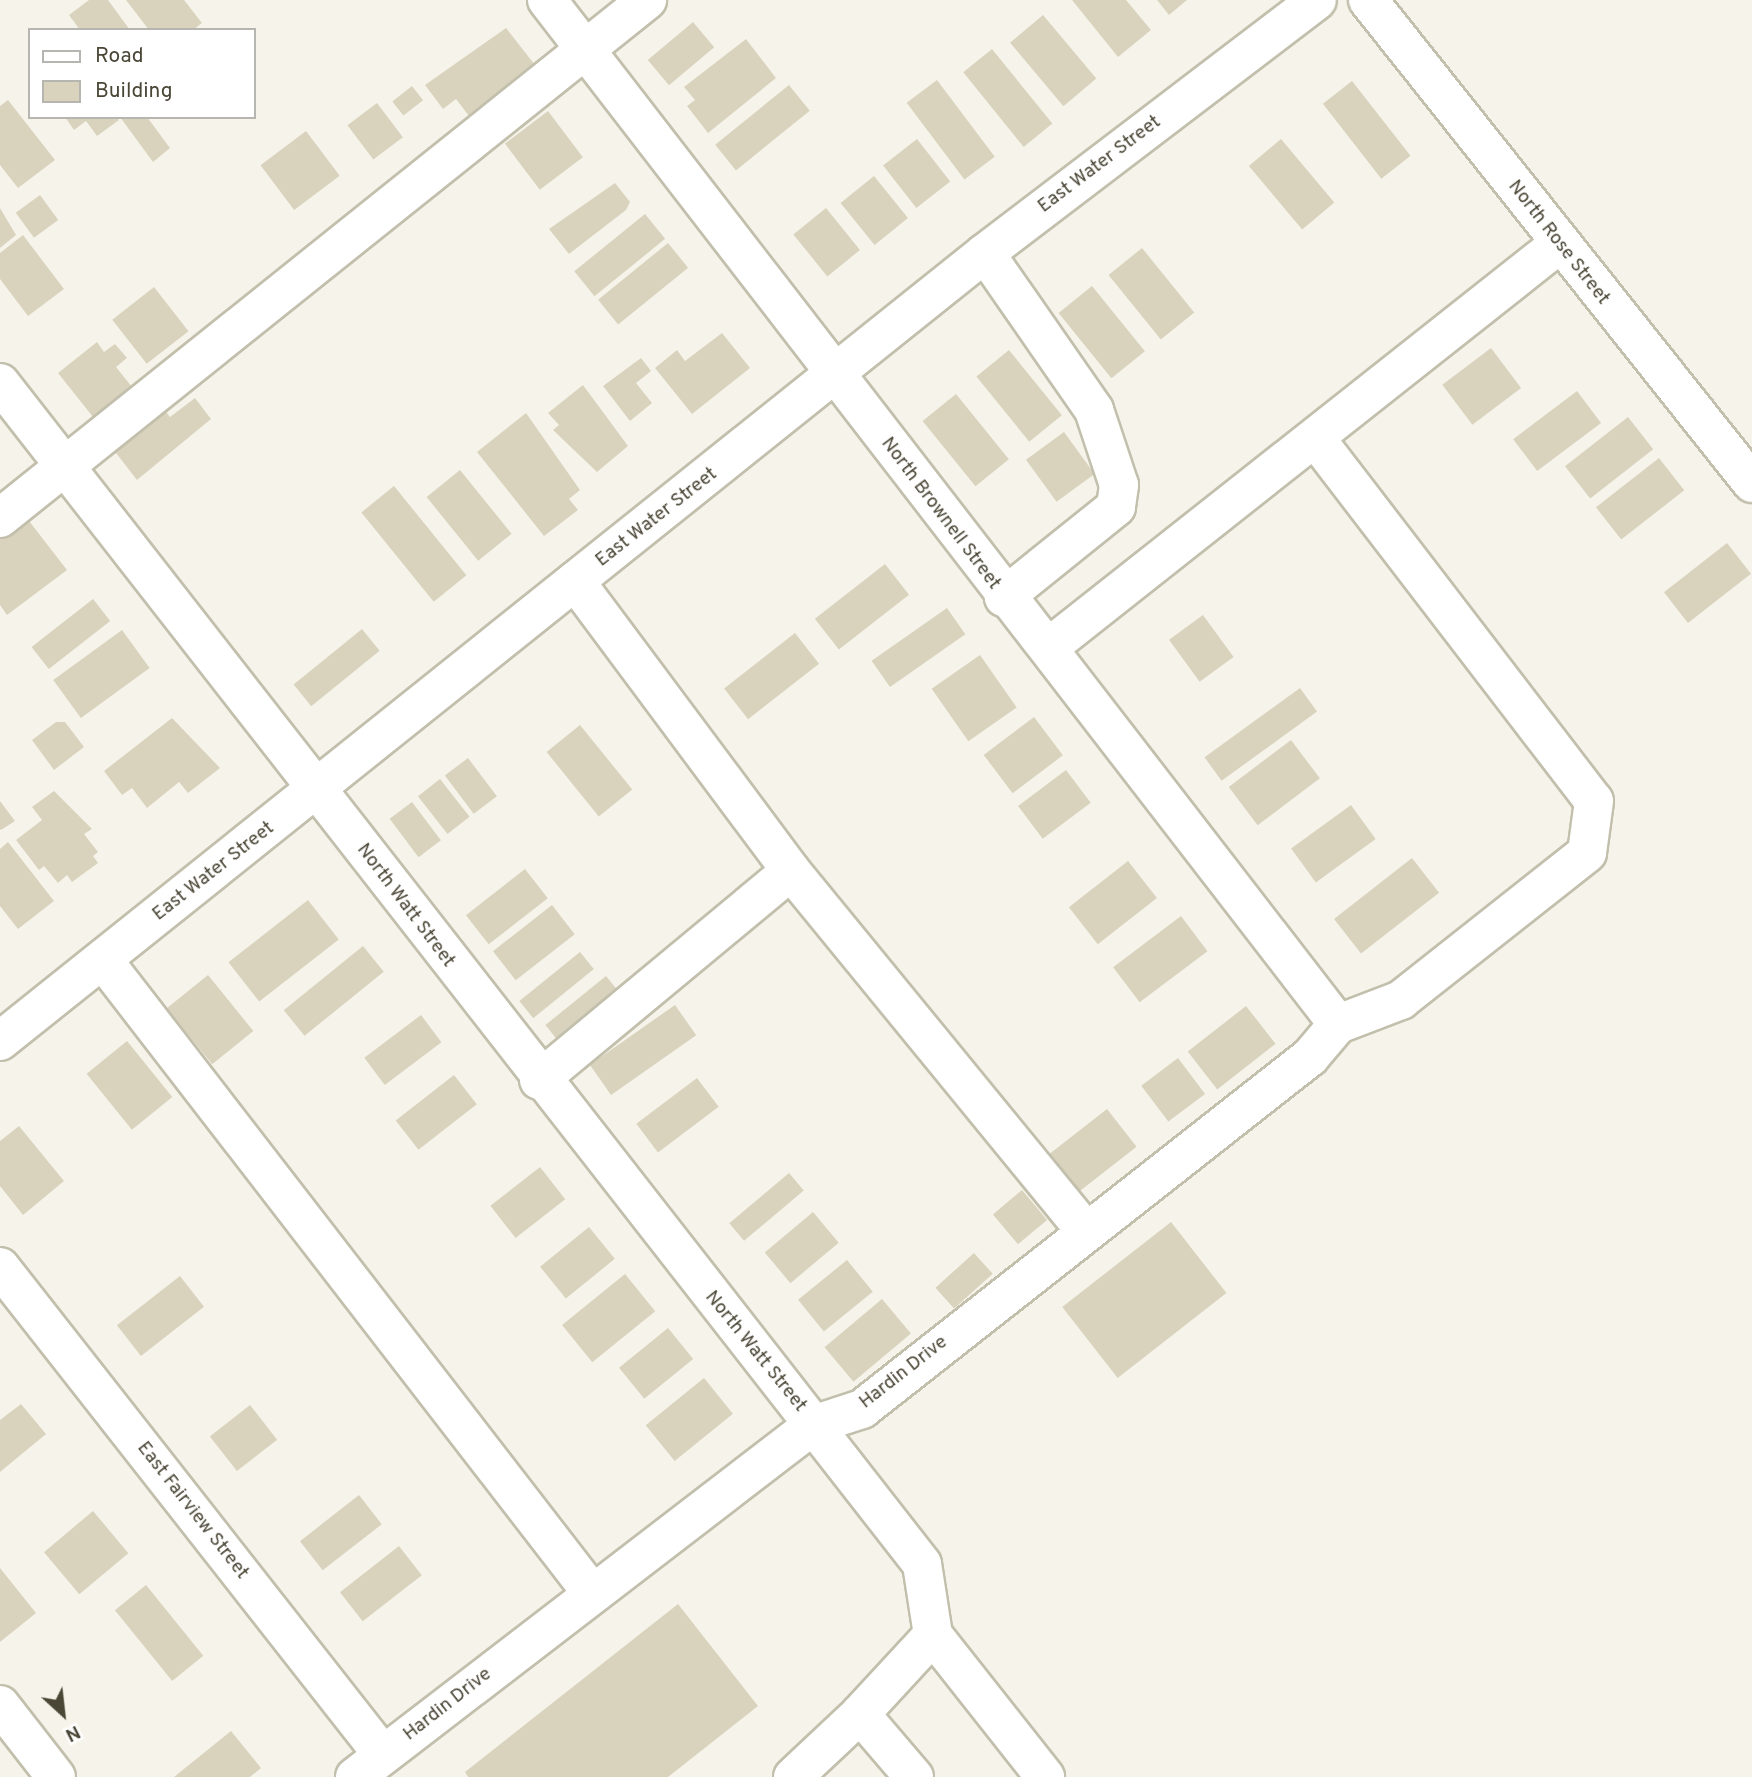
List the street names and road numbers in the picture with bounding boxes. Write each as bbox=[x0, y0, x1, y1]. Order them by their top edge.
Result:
street label: East Water Street bbox=[1034, 111, 1166, 219]
street label: North Rose Street bbox=[1502, 176, 1614, 310]
street label: North Brownell Street bbox=[875, 433, 1005, 595]
street label: East Water Street bbox=[592, 463, 722, 573]
street label: East Water Street bbox=[149, 817, 279, 927]
street label: North Watt Street bbox=[351, 839, 459, 973]
street label: North Watt Street bbox=[699, 1287, 811, 1417]
street label: Hardin Drive bbox=[855, 1332, 953, 1414]
street label: East Fairview Street bbox=[131, 1438, 253, 1584]
street label: Hardin Drive bbox=[399, 1664, 497, 1746]

